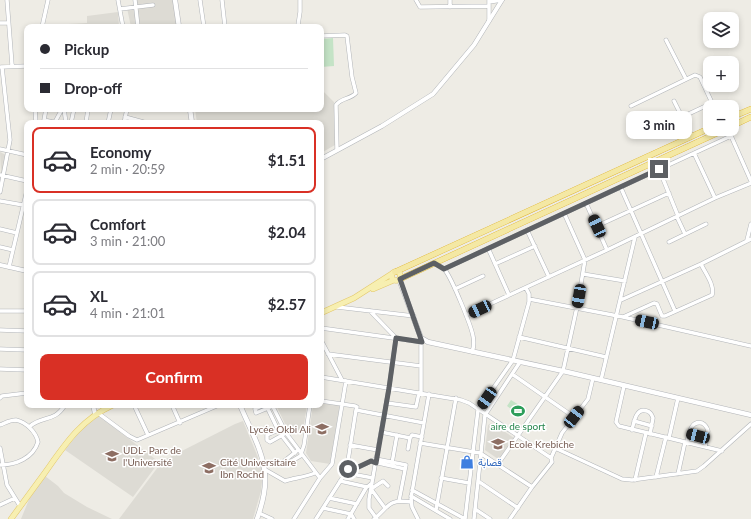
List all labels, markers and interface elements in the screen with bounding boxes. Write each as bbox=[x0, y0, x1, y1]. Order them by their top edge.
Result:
map controls bbox=[703, 12, 739, 136]
button: layers bbox=[703, 12, 739, 48]
text: Pickup bbox=[64, 40, 109, 58]
button: + bbox=[703, 56, 739, 92]
text: Drop-off bbox=[64, 79, 122, 97]
button: − bbox=[703, 100, 739, 136]
callout: 3 min bbox=[626, 111, 692, 139]
text: 3 min bbox=[643, 117, 675, 133]
icon: car bbox=[42, 142, 78, 178]
text: Economy bbox=[90, 143, 151, 161]
text: $1.51 bbox=[268, 151, 306, 169]
route end bbox=[650, 160, 668, 178]
text: 2 min · 20:59 bbox=[90, 161, 165, 177]
car bbox=[586, 213, 608, 239]
icon: car bbox=[42, 214, 78, 250]
text: Comfort bbox=[90, 215, 146, 233]
text: $2.04 bbox=[268, 223, 306, 241]
text: 3 min · 21:00 bbox=[90, 233, 165, 249]
car bbox=[571, 283, 587, 309]
icon: car bbox=[42, 286, 78, 322]
text: XL bbox=[90, 287, 108, 305]
text: $2.57 bbox=[268, 295, 306, 313]
car bbox=[467, 298, 493, 320]
text: 4 min · 21:01 bbox=[90, 305, 165, 321]
car bbox=[634, 314, 660, 330]
button: Confirm bbox=[40, 354, 308, 400]
car bbox=[475, 385, 499, 411]
sports icon: aire de sport bbox=[510, 403, 526, 419]
car bbox=[562, 404, 586, 430]
place label: aire de sport bbox=[491, 420, 546, 432]
school or university icon: Lycée Okbi Ali bbox=[314, 421, 330, 437]
place label: Lycée Okbi Ali bbox=[249, 423, 311, 435]
car bbox=[685, 427, 711, 445]
school or university icon: Ecole Krebiche bbox=[490, 436, 506, 452]
place label: Ecole Krebiche bbox=[509, 438, 574, 450]
place label: UDL- Parc de l'Université bbox=[123, 444, 181, 468]
school or university icon: UDL- Parc de l'Université bbox=[104, 448, 120, 464]
shop icon: قصابة bbox=[459, 454, 475, 470]
place label: Cité Universitaire Ibn Rochd bbox=[220, 456, 296, 480]
place label: قصابة bbox=[478, 456, 502, 469]
school or university icon: Cité Universitaire Ibn Rochd bbox=[201, 460, 217, 476]
route start bbox=[339, 460, 357, 478]

